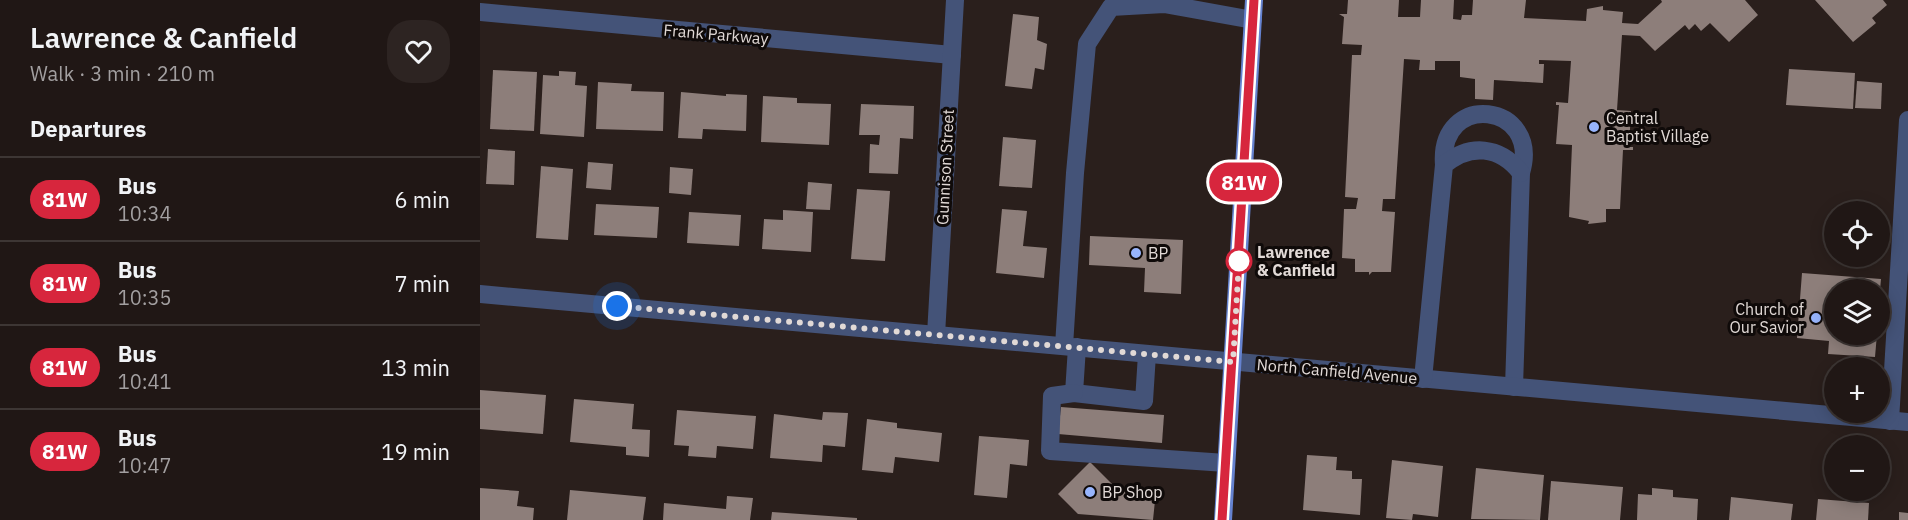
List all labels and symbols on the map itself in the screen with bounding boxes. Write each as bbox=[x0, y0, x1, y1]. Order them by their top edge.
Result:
street label: Frank Parkway bbox=[663, 19, 769, 49]
place label: Central Baptist Village bbox=[1606, 108, 1709, 146]
street label: Gunnison Street bbox=[932, 109, 958, 225]
marker: Central Baptist Village bbox=[1587, 120, 1601, 134]
line badge: 81W bbox=[1210, 162, 1278, 201]
place label: Lawrence & Canfield bbox=[1257, 242, 1335, 280]
place label: BP bbox=[1148, 243, 1168, 263]
marker: BP bbox=[1129, 246, 1143, 260]
marker: Lawrence & Canfield bbox=[1226, 248, 1252, 274]
your location bbox=[602, 291, 632, 321]
place label: Church of Our Savior bbox=[1730, 299, 1804, 337]
marker: Church of Our Savior bbox=[1809, 311, 1823, 325]
street label: North Canfield Avenue bbox=[1256, 354, 1418, 388]
place label: BP Shop bbox=[1102, 482, 1163, 502]
marker: BP Shop bbox=[1083, 485, 1097, 499]

